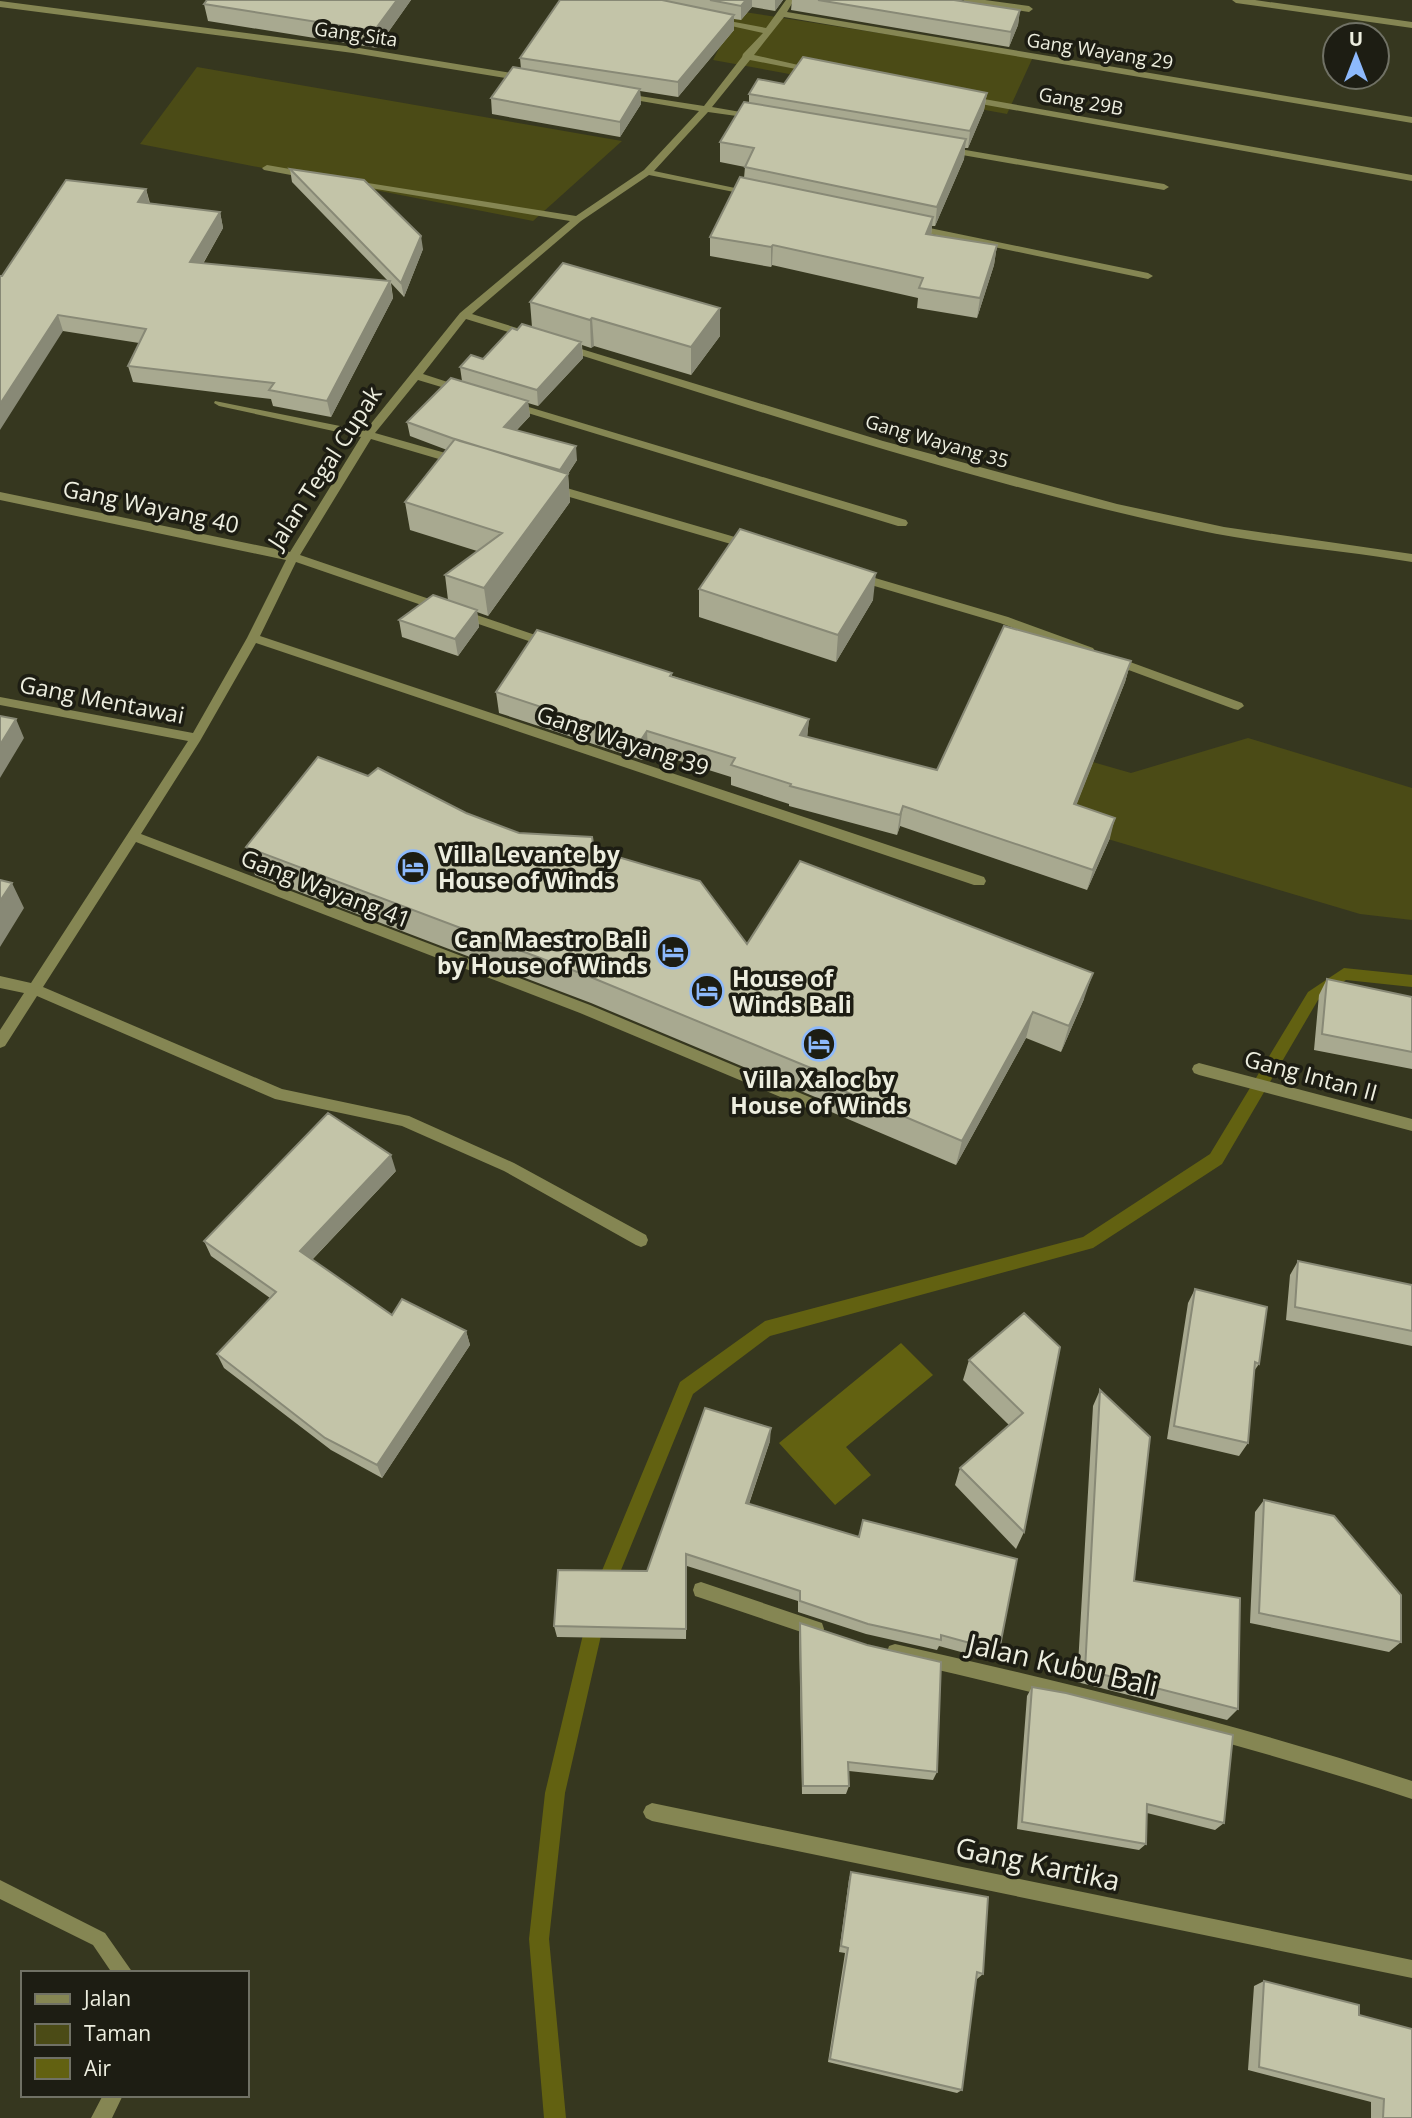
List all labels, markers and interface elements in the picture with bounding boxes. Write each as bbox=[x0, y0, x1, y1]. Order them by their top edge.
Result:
street label: Gang Sita bbox=[313, 15, 399, 53]
north arrow bbox=[1321, 21, 1391, 91]
text: U bbox=[1349, 26, 1363, 52]
street label: Gang Wayang 29 bbox=[1025, 27, 1175, 75]
street label: Gang 29B bbox=[1037, 81, 1125, 121]
street label: Jalan Tegal Cupak bbox=[258, 380, 389, 556]
street label: Gang Wayang 35 bbox=[862, 408, 1012, 474]
street label: Gang Wayang 40 bbox=[60, 472, 242, 540]
street label: Gang Mentawai bbox=[17, 667, 187, 731]
street label: Gang Wayang 39 bbox=[533, 697, 713, 783]
place label: Villa Levante by House of Winds bbox=[438, 838, 621, 896]
street label: Gang Wayang 41 bbox=[237, 841, 415, 935]
hotel icon: Villa Levante by House of Winds bbox=[394, 848, 432, 886]
place label: Can Maestro Bali by House of Winds bbox=[437, 923, 648, 981]
hotel icon: Can Maestro Bali by House of Winds bbox=[654, 933, 692, 971]
place label: House of Winds Bali bbox=[732, 962, 852, 1020]
hotel icon: House of Winds Bali bbox=[688, 972, 726, 1010]
hotel icon: Villa Xaloc by House of Winds bbox=[800, 1025, 838, 1063]
street label: Gang Intan II bbox=[1241, 1042, 1381, 1108]
place label: Villa Xaloc by House of Winds bbox=[730, 1063, 908, 1121]
street label: Jalan Kubu Bali bbox=[961, 1623, 1162, 1704]
street label: Gang Kartika bbox=[952, 1827, 1124, 1899]
legend bbox=[21, 1971, 248, 2097]
text: Jalan bbox=[82, 1984, 131, 2012]
text: Taman bbox=[84, 2019, 151, 2047]
text: Air bbox=[84, 2054, 112, 2082]

